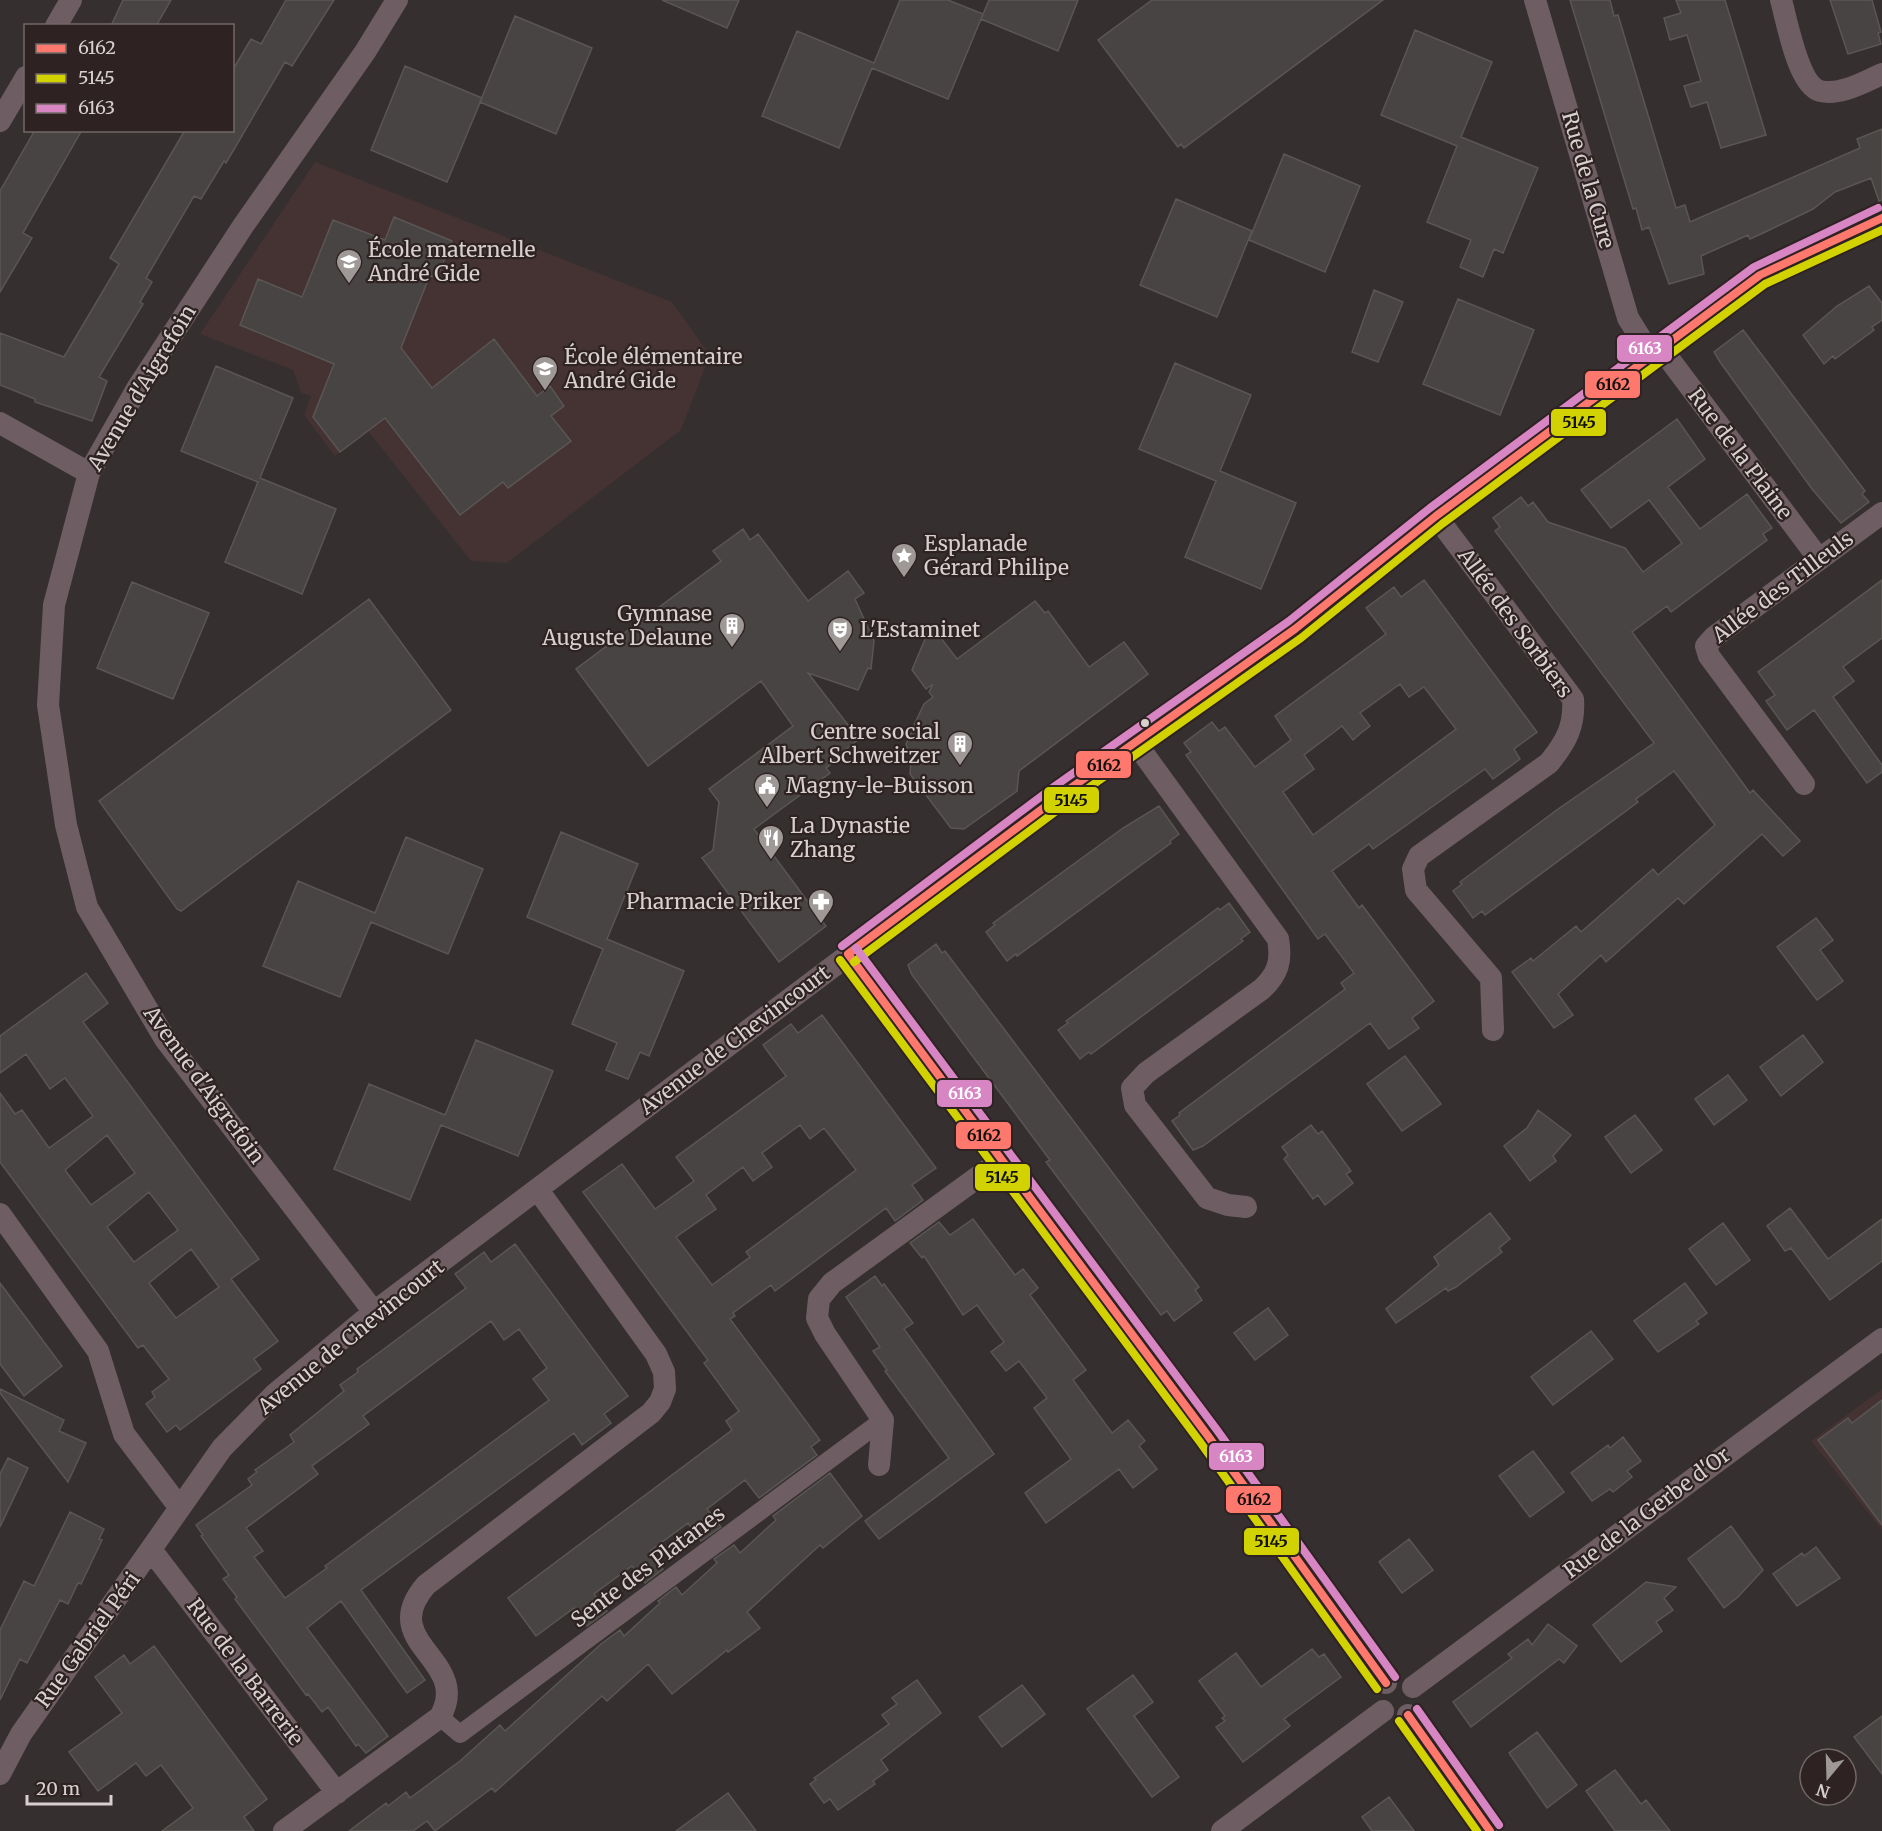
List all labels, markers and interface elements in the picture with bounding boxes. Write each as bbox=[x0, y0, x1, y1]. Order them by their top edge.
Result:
legend bbox=[24, 24, 234, 132]
text: 6162 bbox=[78, 36, 116, 59]
text: 5145 bbox=[78, 66, 115, 89]
text: 6163 bbox=[78, 96, 115, 119]
street label: Rue de la Cure bbox=[1556, 108, 1621, 252]
place label: École maternelle André Gide bbox=[367, 235, 535, 287]
school or university icon: École maternelle André Gide bbox=[334, 247, 364, 285]
street label: Avenue d'Aigrefoin bbox=[81, 300, 202, 477]
line badge: 6163 bbox=[1616, 334, 1673, 363]
text: 6163 bbox=[1628, 338, 1662, 358]
place label: École élémentaire André Gide bbox=[563, 342, 743, 394]
school or university icon: École élémentaire André Gide bbox=[530, 354, 560, 392]
line badge: 6162 bbox=[1584, 370, 1641, 399]
text: 6162 bbox=[1596, 374, 1630, 394]
street label: Rue de la Plaine bbox=[1682, 383, 1799, 525]
line badge: 5145 bbox=[1550, 408, 1607, 437]
text: 5145 bbox=[1562, 412, 1596, 432]
street label: Allée des Tilleuls bbox=[1706, 525, 1859, 649]
place label: Esplanade Gérard Philipe bbox=[924, 530, 1069, 581]
place icon: Esplanade Gérard Philipe bbox=[889, 541, 919, 579]
street label: Allée des Sorbiers bbox=[1451, 542, 1579, 703]
place label: Gymnase Auguste Delaune bbox=[541, 600, 712, 651]
building icon: Gymnase Auguste Delaune bbox=[717, 611, 747, 649]
theatre icon: L'Estaminet bbox=[825, 615, 855, 653]
place label: L'Estaminet bbox=[860, 616, 980, 643]
unlabelled marker bbox=[1139, 717, 1151, 729]
place label: Centre social Albert Schweitzer bbox=[759, 718, 940, 769]
building icon: Centre social Albert Schweitzer bbox=[945, 729, 975, 767]
line badge: 6162 bbox=[1075, 750, 1132, 779]
text: 6162 bbox=[1087, 755, 1121, 775]
public building icon: Magny-le-Buisson bbox=[752, 771, 782, 809]
place label: Magny-le-Buisson bbox=[786, 772, 974, 799]
line badge: 5145 bbox=[1043, 786, 1100, 814]
text: 5145 bbox=[1054, 790, 1088, 810]
place label: La Dynastie Zhang bbox=[790, 812, 910, 863]
restaurant icon: La Dynastie Zhang bbox=[756, 823, 786, 861]
pharmacy icon: Pharmacie Priker bbox=[806, 887, 836, 925]
place label: Pharmacie Priker bbox=[626, 888, 802, 915]
street label: Avenue de Chevincourt bbox=[633, 959, 836, 1121]
street label: Avenue d'Aigrefoin bbox=[137, 1000, 271, 1169]
line badge: 6163 bbox=[936, 1079, 993, 1108]
text: 6163 bbox=[948, 1083, 982, 1103]
line badge: 6162 bbox=[955, 1121, 1012, 1150]
text: 6162 bbox=[967, 1125, 1001, 1145]
line badge: 5145 bbox=[974, 1163, 1031, 1192]
text: 5145 bbox=[985, 1167, 1019, 1187]
street label: Avenue de Chevincourt bbox=[251, 1253, 449, 1421]
street label: Rue de la Gerbe d'Or bbox=[1558, 1441, 1735, 1584]
line badge: 6163 bbox=[1208, 1442, 1265, 1471]
text: 6163 bbox=[1219, 1446, 1253, 1466]
line badge: 6162 bbox=[1225, 1485, 1282, 1514]
text: 6162 bbox=[1237, 1489, 1271, 1509]
street label: Sente des Platanes bbox=[565, 1500, 730, 1633]
line badge: 5145 bbox=[1243, 1527, 1300, 1556]
text: 5145 bbox=[1254, 1531, 1288, 1551]
street label: Rue Gabriel Péri bbox=[29, 1566, 146, 1713]
street label: Rue de la Barrerie bbox=[181, 1593, 310, 1751]
north arrow bbox=[1798, 1747, 1858, 1807]
scale bar bbox=[27, 1768, 111, 1806]
text: 20 m bbox=[36, 1777, 80, 1800]
text: N bbox=[1814, 1780, 1832, 1803]

